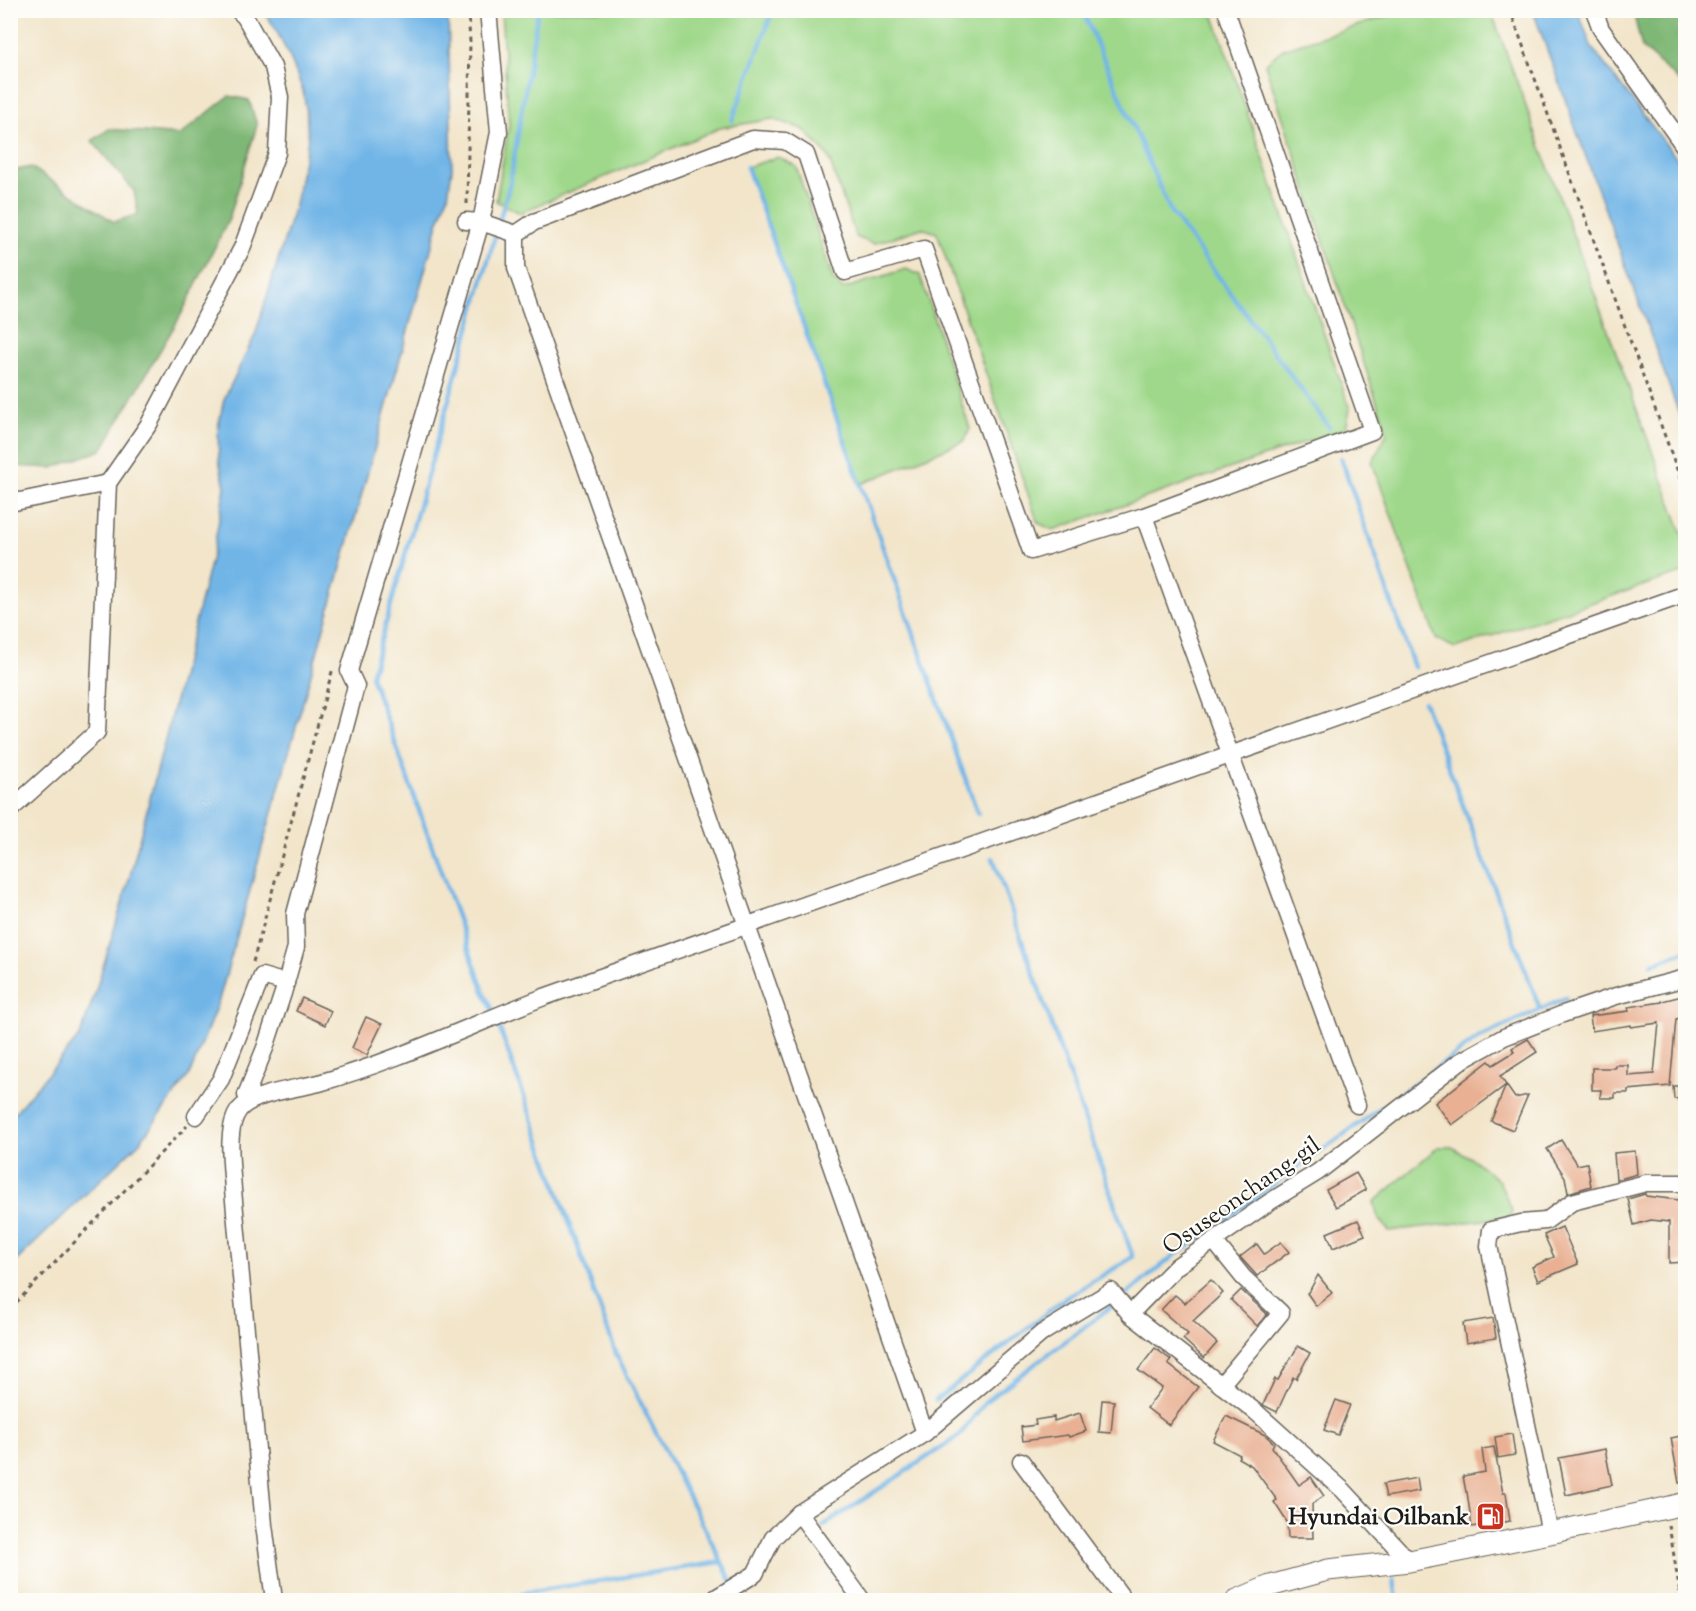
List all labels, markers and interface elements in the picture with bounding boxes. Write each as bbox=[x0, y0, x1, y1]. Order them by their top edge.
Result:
street label: Osuseonchang-gil bbox=[1156, 1129, 1328, 1264]
fuel station icon: Hyundai Oilbank bbox=[1474, 1500, 1506, 1532]
place label: Hyundai Oilbank bbox=[1288, 1501, 1470, 1535]

